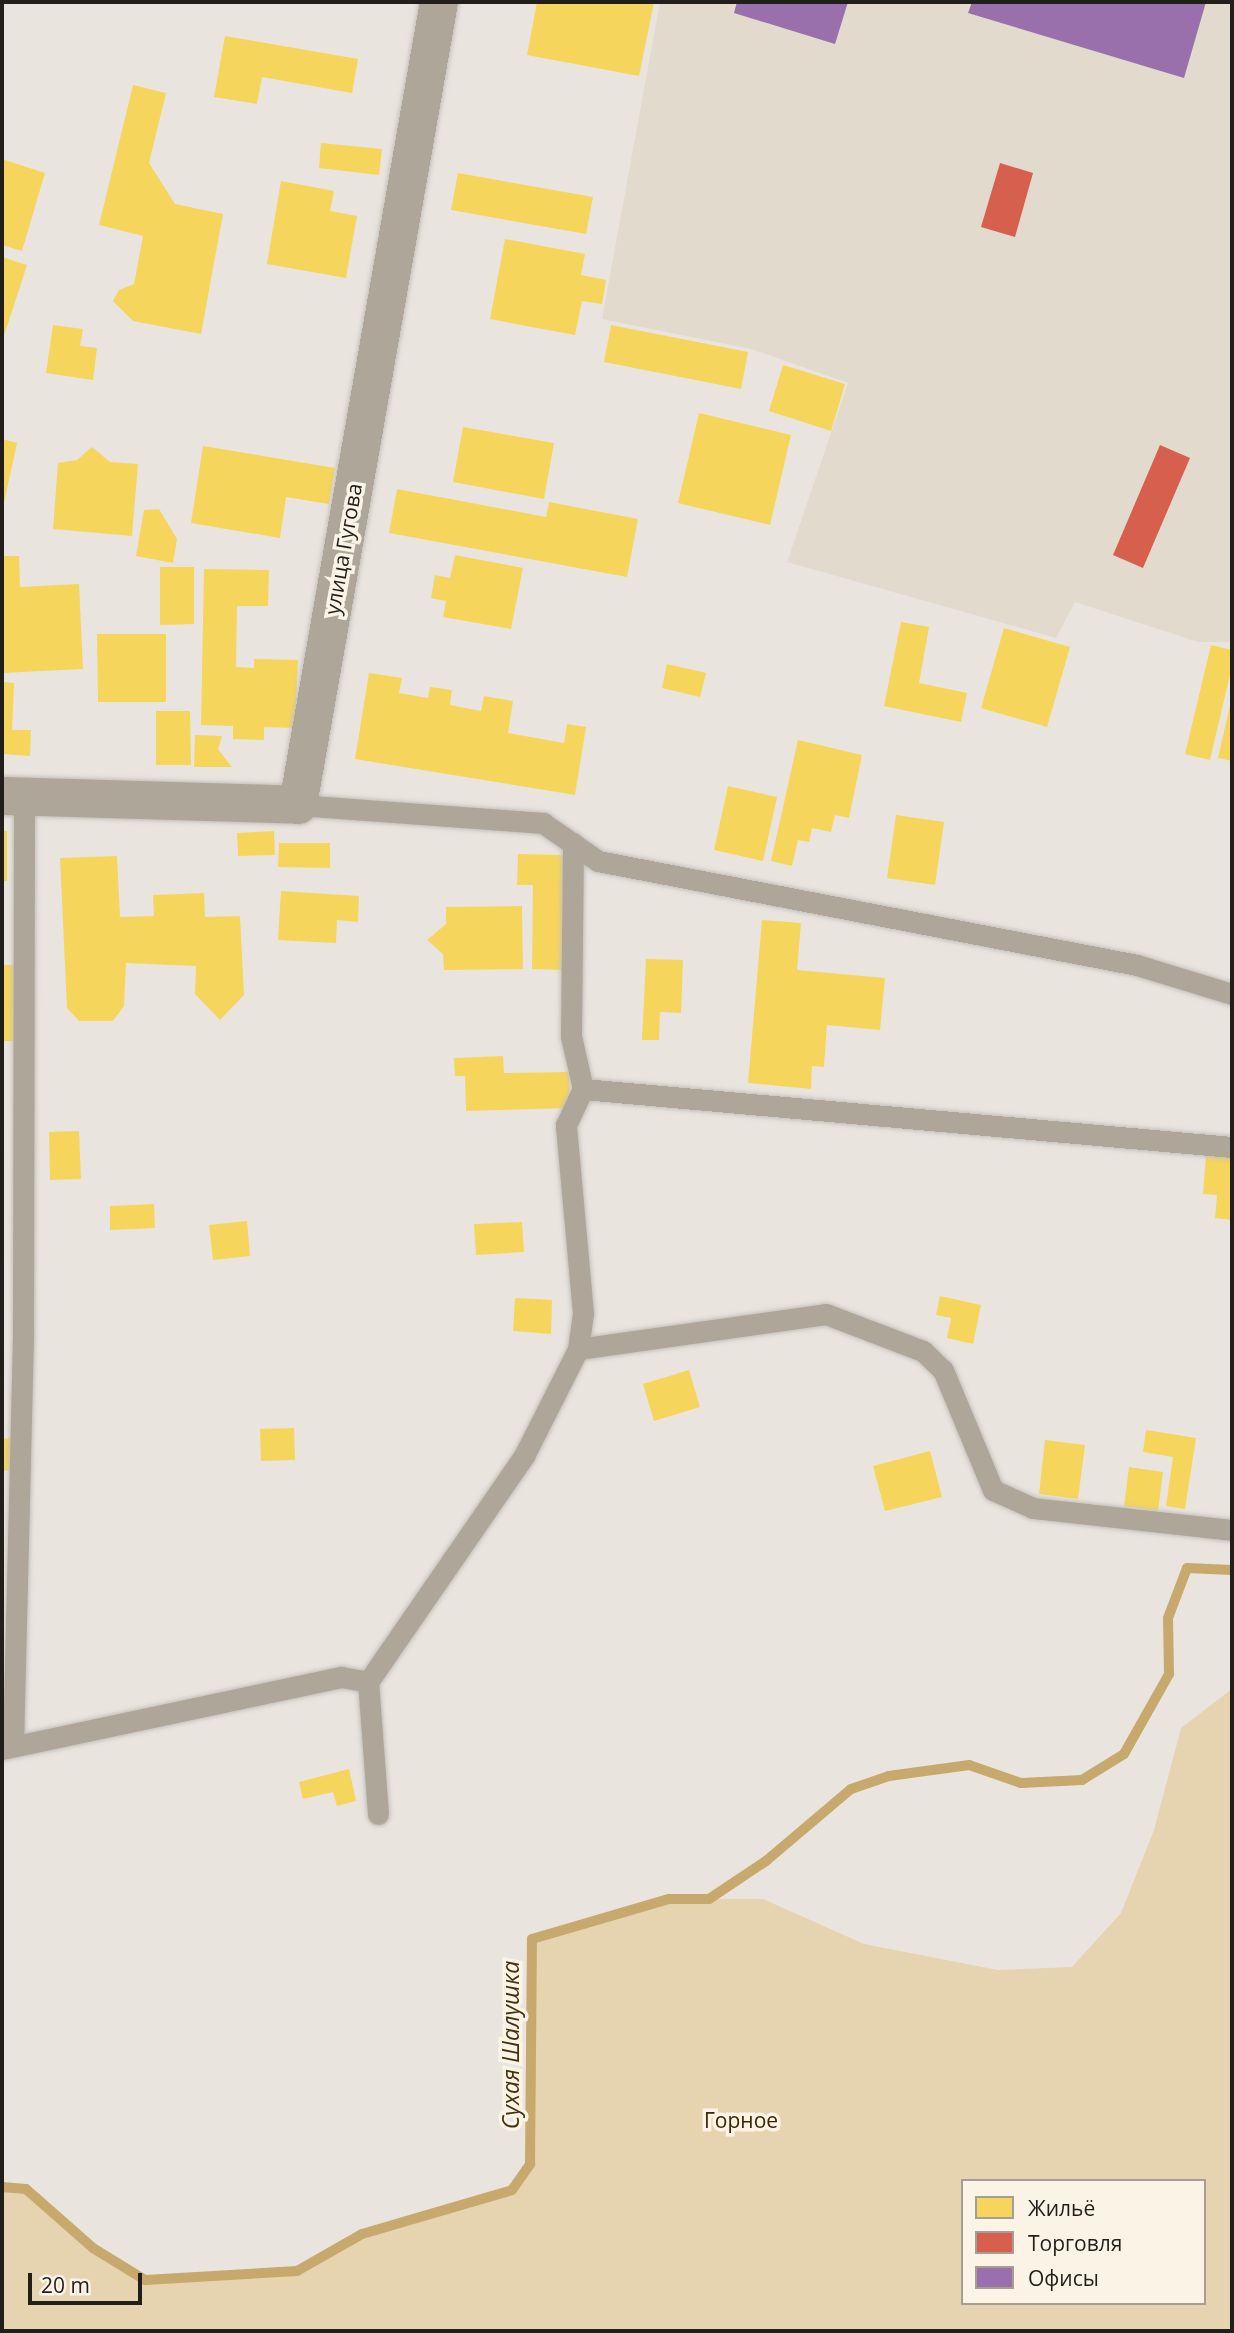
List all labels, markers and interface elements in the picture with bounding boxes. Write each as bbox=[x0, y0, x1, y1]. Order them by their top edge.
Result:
street label: улица Гугова bbox=[319, 481, 367, 617]
water label: Сухая Шалушка bbox=[496, 1961, 524, 2129]
park label: Горное bbox=[704, 2107, 778, 2133]
legend bbox=[961, 2179, 1206, 2305]
text: Жильё bbox=[1028, 2194, 1095, 2222]
text: Торговля bbox=[1028, 2229, 1122, 2257]
scale bar bbox=[32, 2260, 145, 2304]
text: Офисы bbox=[1028, 2264, 1099, 2292]
text: 20 m bbox=[41, 2271, 90, 2299]

